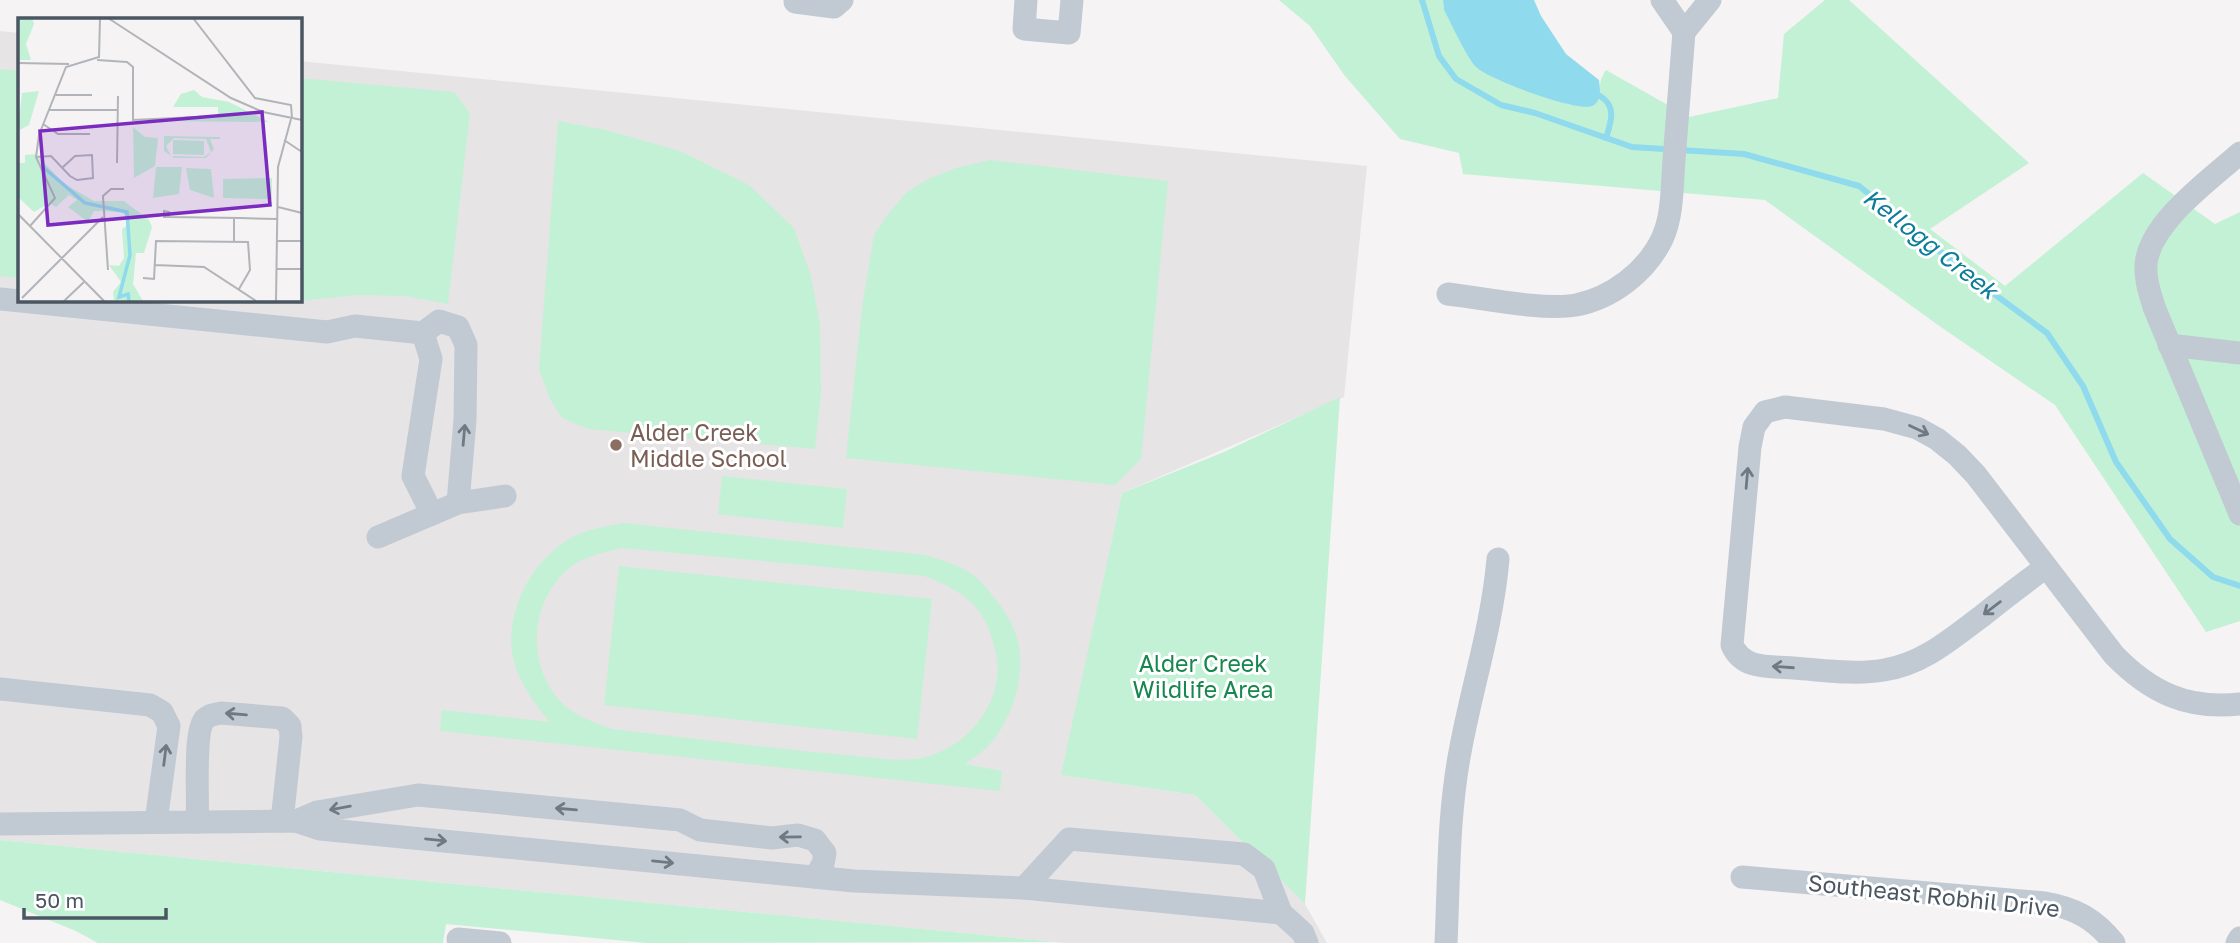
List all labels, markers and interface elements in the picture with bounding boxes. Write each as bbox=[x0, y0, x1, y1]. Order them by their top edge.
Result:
inset map bbox=[18, 18, 301, 301]
water label: Kellogg Creek bbox=[1858, 182, 2006, 307]
place label: Alder Creek Middle School bbox=[630, 418, 787, 472]
one-way arrow bbox=[458, 424, 471, 447]
one-way arrow bbox=[1908, 424, 1929, 438]
marker: Alder Creek Middle School bbox=[608, 437, 624, 453]
one-way arrow bbox=[1741, 468, 1754, 490]
one-way arrow bbox=[1983, 601, 2001, 616]
park label: Alder Creek Wildlife Area bbox=[1133, 649, 1273, 703]
one-way arrow bbox=[1772, 661, 1795, 674]
one-way arrow bbox=[225, 707, 248, 720]
one-way arrow bbox=[159, 744, 172, 766]
one-way arrow bbox=[329, 802, 352, 815]
one-way arrow bbox=[555, 802, 578, 815]
one-way arrow bbox=[779, 830, 802, 844]
one-way arrow bbox=[424, 834, 447, 847]
one-way arrow bbox=[651, 856, 673, 869]
street label: Southeast Robhil Drive bbox=[1807, 868, 2061, 922]
scale bar bbox=[24, 876, 166, 920]
text: 50 m bbox=[35, 887, 84, 913]

